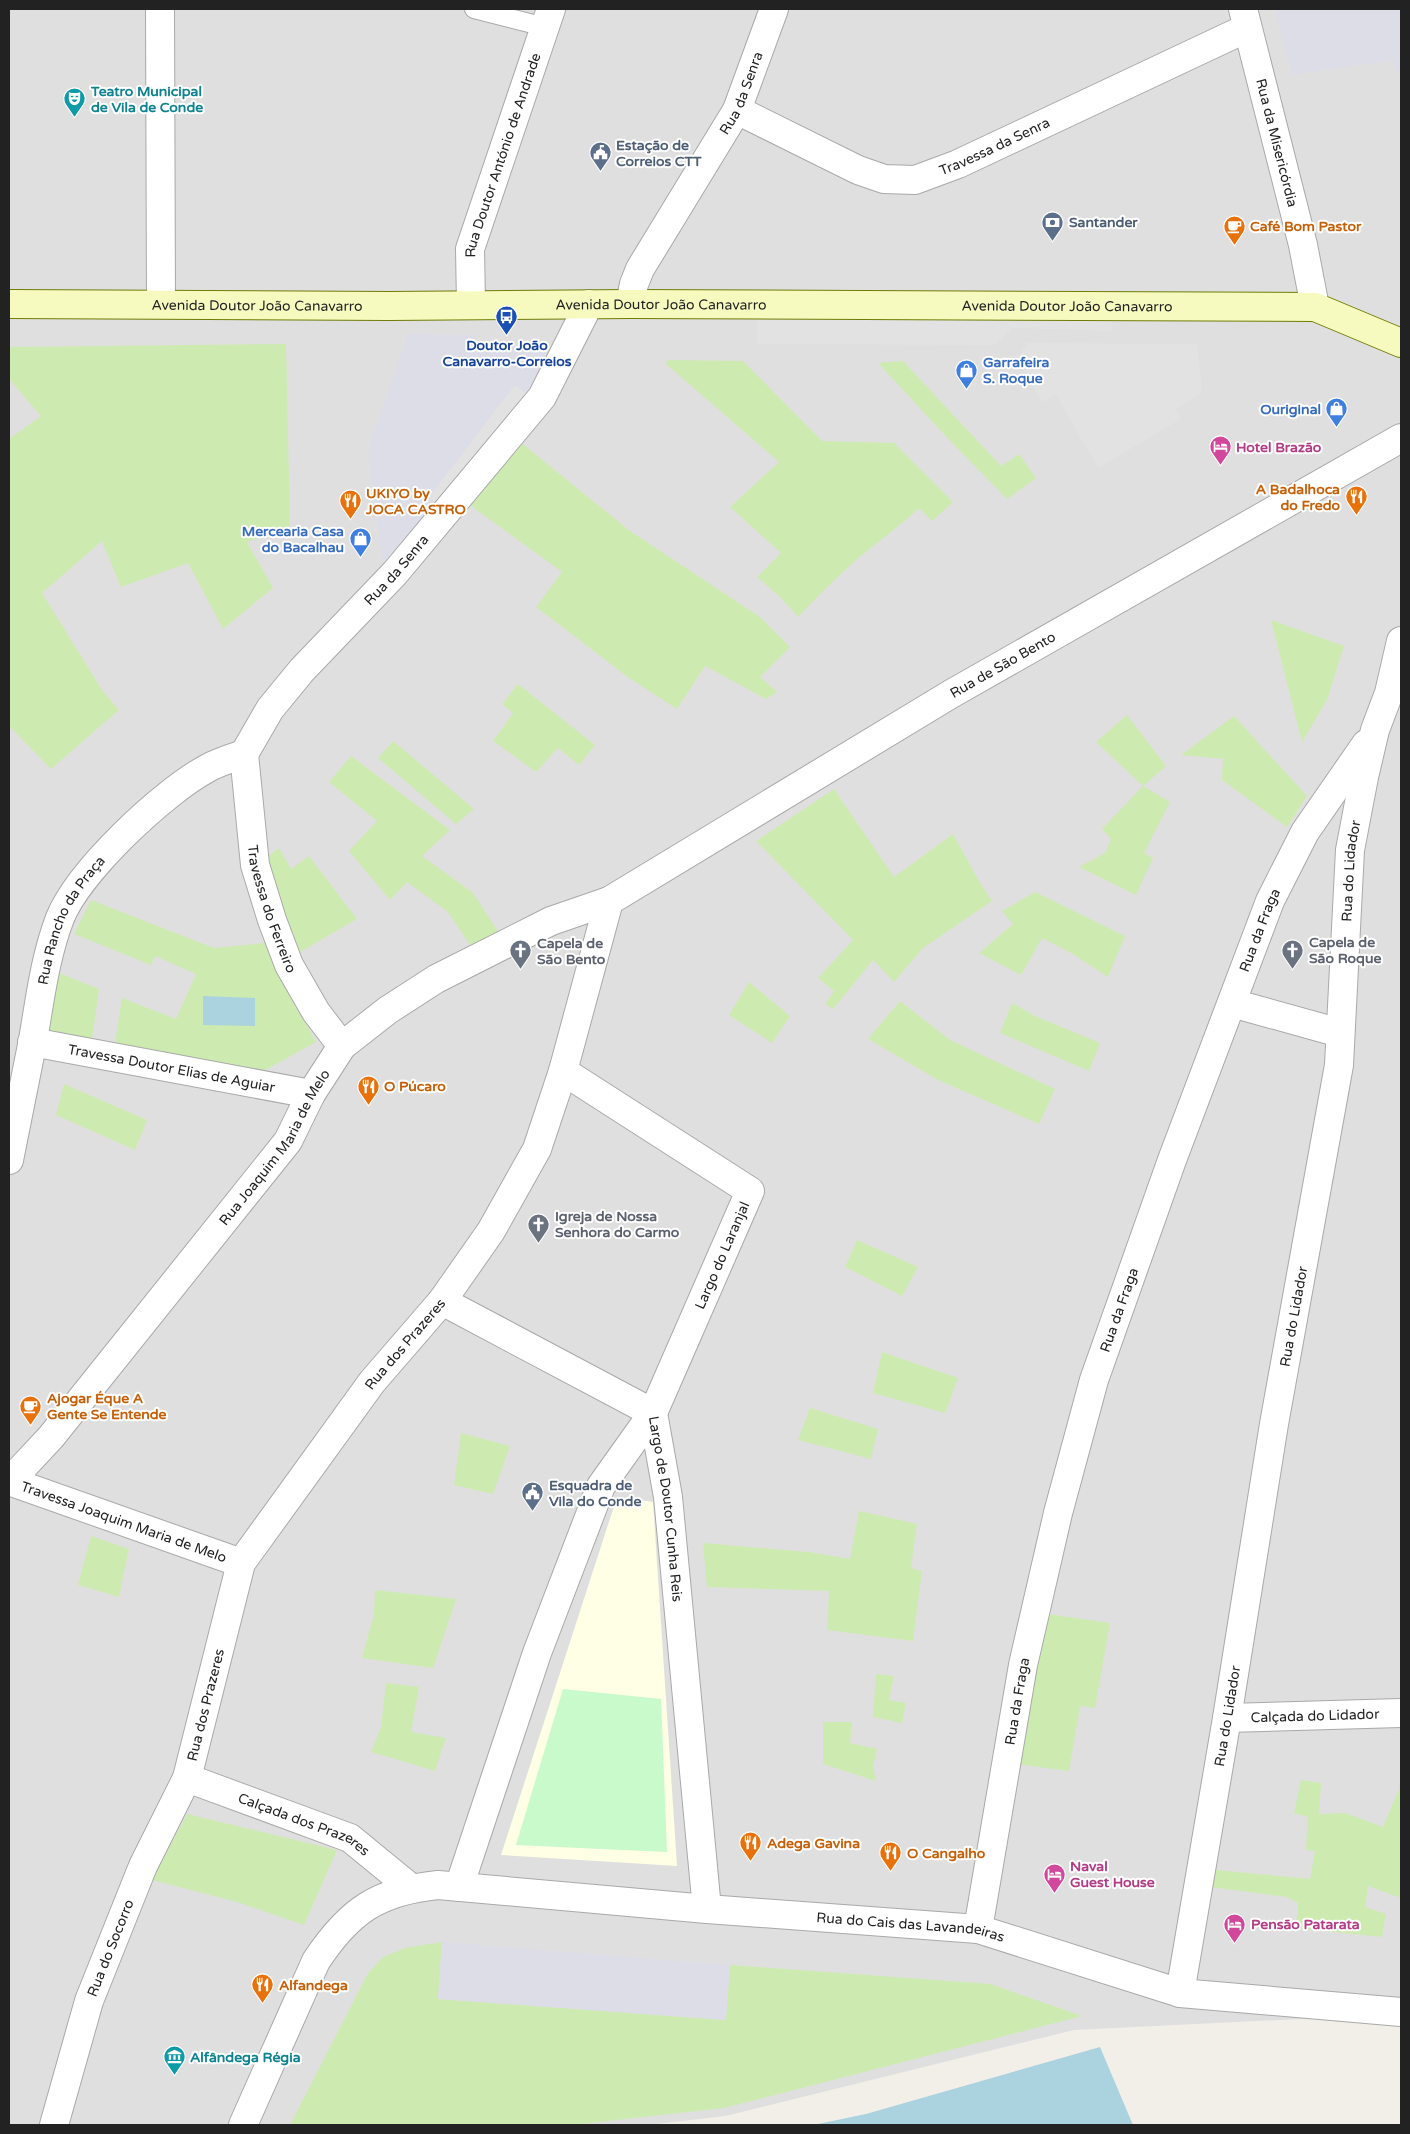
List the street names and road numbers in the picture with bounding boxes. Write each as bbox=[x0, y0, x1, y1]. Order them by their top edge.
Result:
street label: Rua da Senra bbox=[716, 49, 767, 138]
street label: Rua Doutor António de Andrade bbox=[462, 51, 545, 258]
street label: Rua da Misericórdia bbox=[1252, 77, 1301, 209]
street label: Travessa da Senra bbox=[937, 114, 1053, 179]
street label: Avenida Doutor João Canavarro bbox=[555, 296, 766, 314]
street label: Avenida Doutor João Canavarro bbox=[151, 297, 362, 315]
street label: Avenida Doutor João Canavarro bbox=[961, 297, 1172, 315]
street label: Rua da Senra bbox=[361, 531, 432, 609]
street label: Rua de São Bento bbox=[947, 628, 1059, 702]
street label: Rua do Lidador bbox=[1338, 818, 1365, 922]
street label: Travessa do Ferreiro bbox=[244, 844, 300, 976]
street label: Rua Rancho da Praça bbox=[34, 852, 109, 986]
street label: Rua da Fraga bbox=[1236, 885, 1284, 974]
street label: Travessa Doutor Elias de Aguiar bbox=[67, 1041, 277, 1096]
street label: Rua Joaquim Maria de Melo bbox=[216, 1066, 334, 1229]
street label: Largo do Laranjal bbox=[691, 1199, 753, 1312]
street label: Rua do Lidador bbox=[1277, 1264, 1312, 1368]
street label: Rua da Fraga bbox=[1097, 1265, 1142, 1355]
street label: Rua dos Prazeres bbox=[361, 1295, 449, 1393]
street label: Largo de Doutor Cunha Reis bbox=[645, 1415, 686, 1603]
street label: Travessa Joaquim Maria de Melo bbox=[19, 1478, 229, 1566]
street label: Rua dos Prazeres bbox=[184, 1647, 228, 1763]
street label: Rua da Fraga bbox=[1001, 1656, 1033, 1746]
street label: Rua do Lidador bbox=[1211, 1664, 1244, 1768]
street label: Calçada do Lidador bbox=[1250, 1706, 1380, 1726]
street label: Calçada dos Prazeres bbox=[236, 1790, 373, 1860]
street label: Rua do Socorro bbox=[84, 1897, 138, 1999]
street label: Rua do Cais das Lavandeiras bbox=[816, 1909, 1007, 1946]

